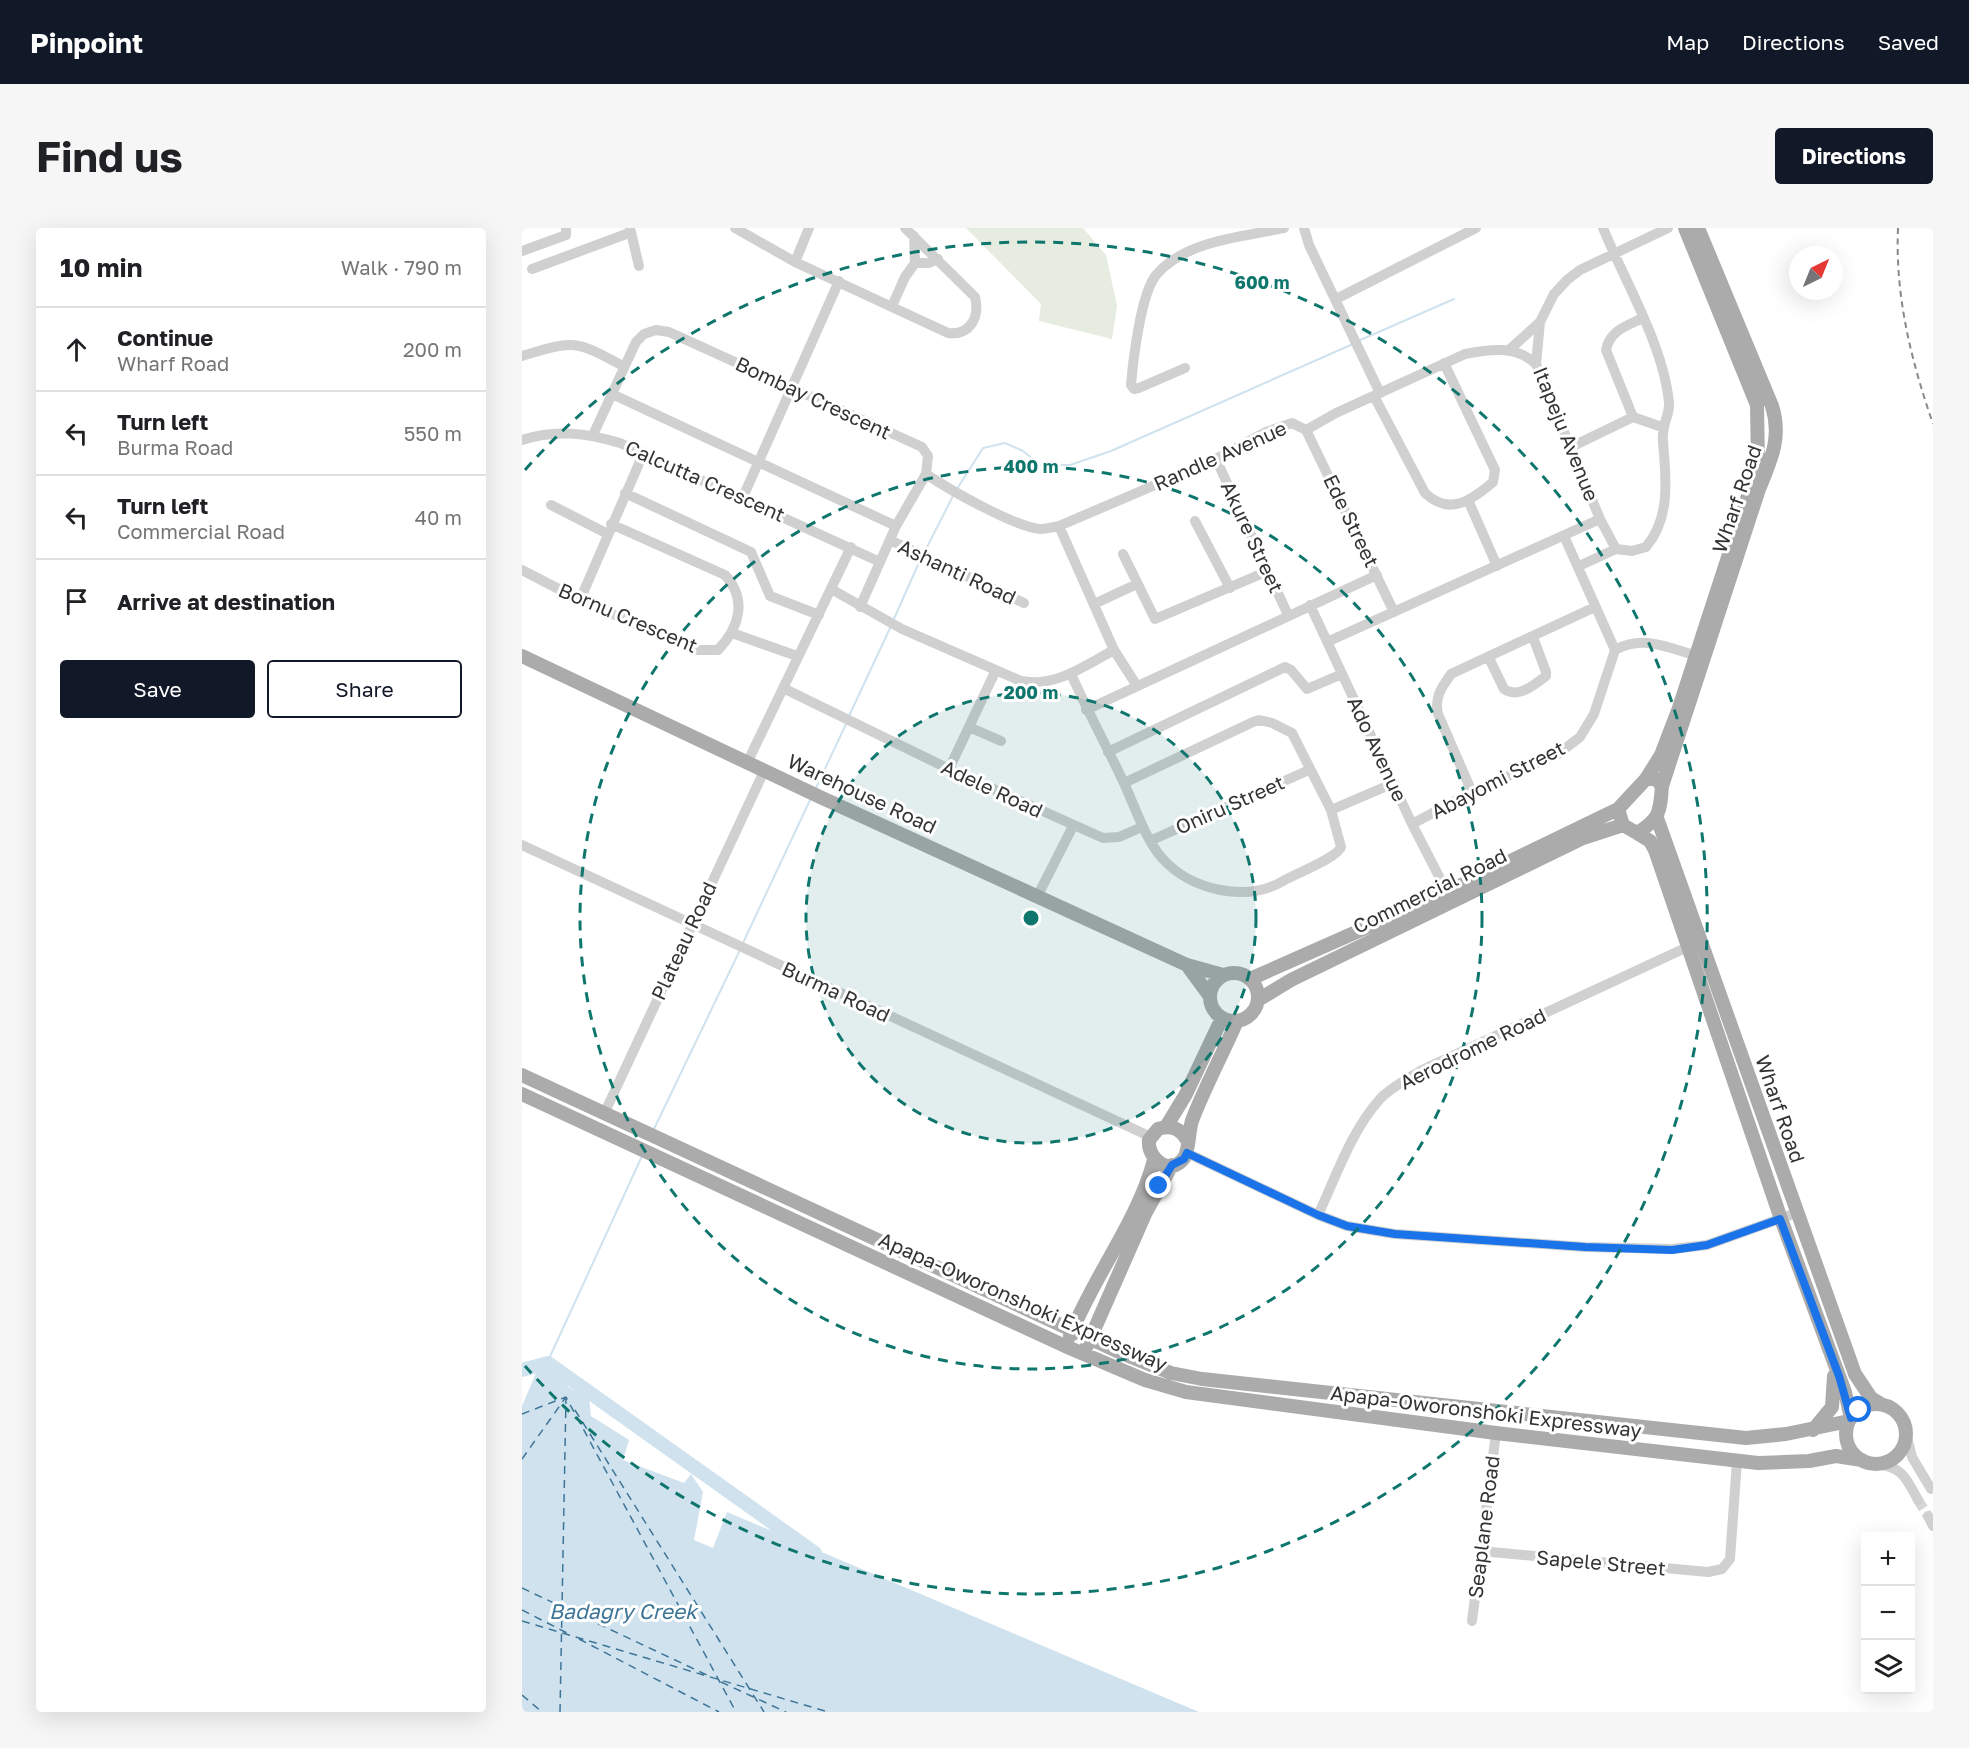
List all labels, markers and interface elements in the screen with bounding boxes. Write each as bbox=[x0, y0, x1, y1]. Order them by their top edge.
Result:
text: Pinpoint bbox=[30, 26, 143, 59]
text: Map bbox=[1666, 29, 1709, 55]
text: Directions bbox=[1742, 29, 1845, 55]
text: Saved bbox=[1878, 29, 1939, 55]
button: Directions bbox=[1775, 128, 1933, 184]
text: Find us bbox=[36, 131, 183, 181]
north arrow bbox=[1789, 246, 1843, 300]
text: 10 min bbox=[60, 252, 142, 283]
text: Walk · 790 m bbox=[341, 255, 462, 279]
text: 600 m bbox=[1234, 271, 1290, 293]
text: Continue bbox=[117, 324, 213, 351]
icon: ahead bbox=[60, 333, 93, 366]
text: 200 m bbox=[403, 337, 462, 361]
text: Wharf Road bbox=[117, 351, 229, 375]
street label: Bombay Crescent bbox=[732, 351, 895, 444]
street label: Itapeju Avenue bbox=[1529, 363, 1605, 504]
text: Turn left bbox=[117, 408, 208, 435]
street label: Randle Avenue bbox=[1150, 415, 1290, 495]
icon: left bbox=[60, 417, 93, 450]
text: 550 m bbox=[404, 421, 462, 445]
street label: Calcutta Crescent bbox=[622, 434, 789, 526]
text: Burma Road bbox=[117, 435, 233, 459]
street label: Wharf Road bbox=[1706, 442, 1766, 556]
text: 400 m bbox=[1004, 455, 1058, 477]
street label: Ede Street bbox=[1319, 470, 1385, 571]
street label: Akure Street bbox=[1217, 477, 1289, 596]
text: Turn left bbox=[117, 492, 208, 519]
icon: left bbox=[60, 501, 93, 534]
text: 40 m bbox=[415, 505, 462, 529]
text: Commercial Road bbox=[117, 519, 285, 543]
street label: Ashanti Road bbox=[895, 533, 1020, 609]
street label: Bornu Crescent bbox=[555, 577, 701, 657]
icon: arrive bbox=[60, 585, 93, 618]
text: Arrive at destination bbox=[117, 588, 335, 615]
button: Save bbox=[60, 660, 255, 718]
button: Share bbox=[267, 660, 462, 718]
text: 200 m bbox=[1004, 681, 1058, 703]
street label: Ado Avenue bbox=[1343, 692, 1413, 805]
street label: Abayomi Street bbox=[1427, 735, 1568, 823]
street label: Warehouse Road bbox=[784, 748, 941, 838]
street label: Adele Road bbox=[938, 754, 1047, 822]
street label: Oniru Street bbox=[1171, 769, 1288, 839]
street label: Commercial Road bbox=[1349, 842, 1510, 938]
street label: Plateau Road bbox=[645, 878, 721, 1003]
centre of rings bbox=[1021, 908, 1041, 928]
street label: Burma Road bbox=[779, 956, 894, 1027]
street label: Aerodrome Road bbox=[1396, 1002, 1550, 1094]
street label: Wharf Road bbox=[1751, 1052, 1811, 1166]
route end bbox=[1145, 1172, 1171, 1198]
street label: Apapa-Oworonshoki Expressway bbox=[875, 1226, 1171, 1376]
street label: Apapa-Oworonshoki Expressway bbox=[1329, 1380, 1643, 1442]
route start bbox=[1845, 1396, 1871, 1422]
street label: Seaplane Road bbox=[1462, 1454, 1504, 1600]
map controls bbox=[1861, 1532, 1915, 1694]
button: + bbox=[1861, 1532, 1915, 1586]
street label: Sapele Street bbox=[1535, 1544, 1667, 1580]
button: − bbox=[1861, 1586, 1915, 1640]
water label: Badagry Creek bbox=[549, 1598, 699, 1624]
button: layers bbox=[1861, 1640, 1915, 1694]

